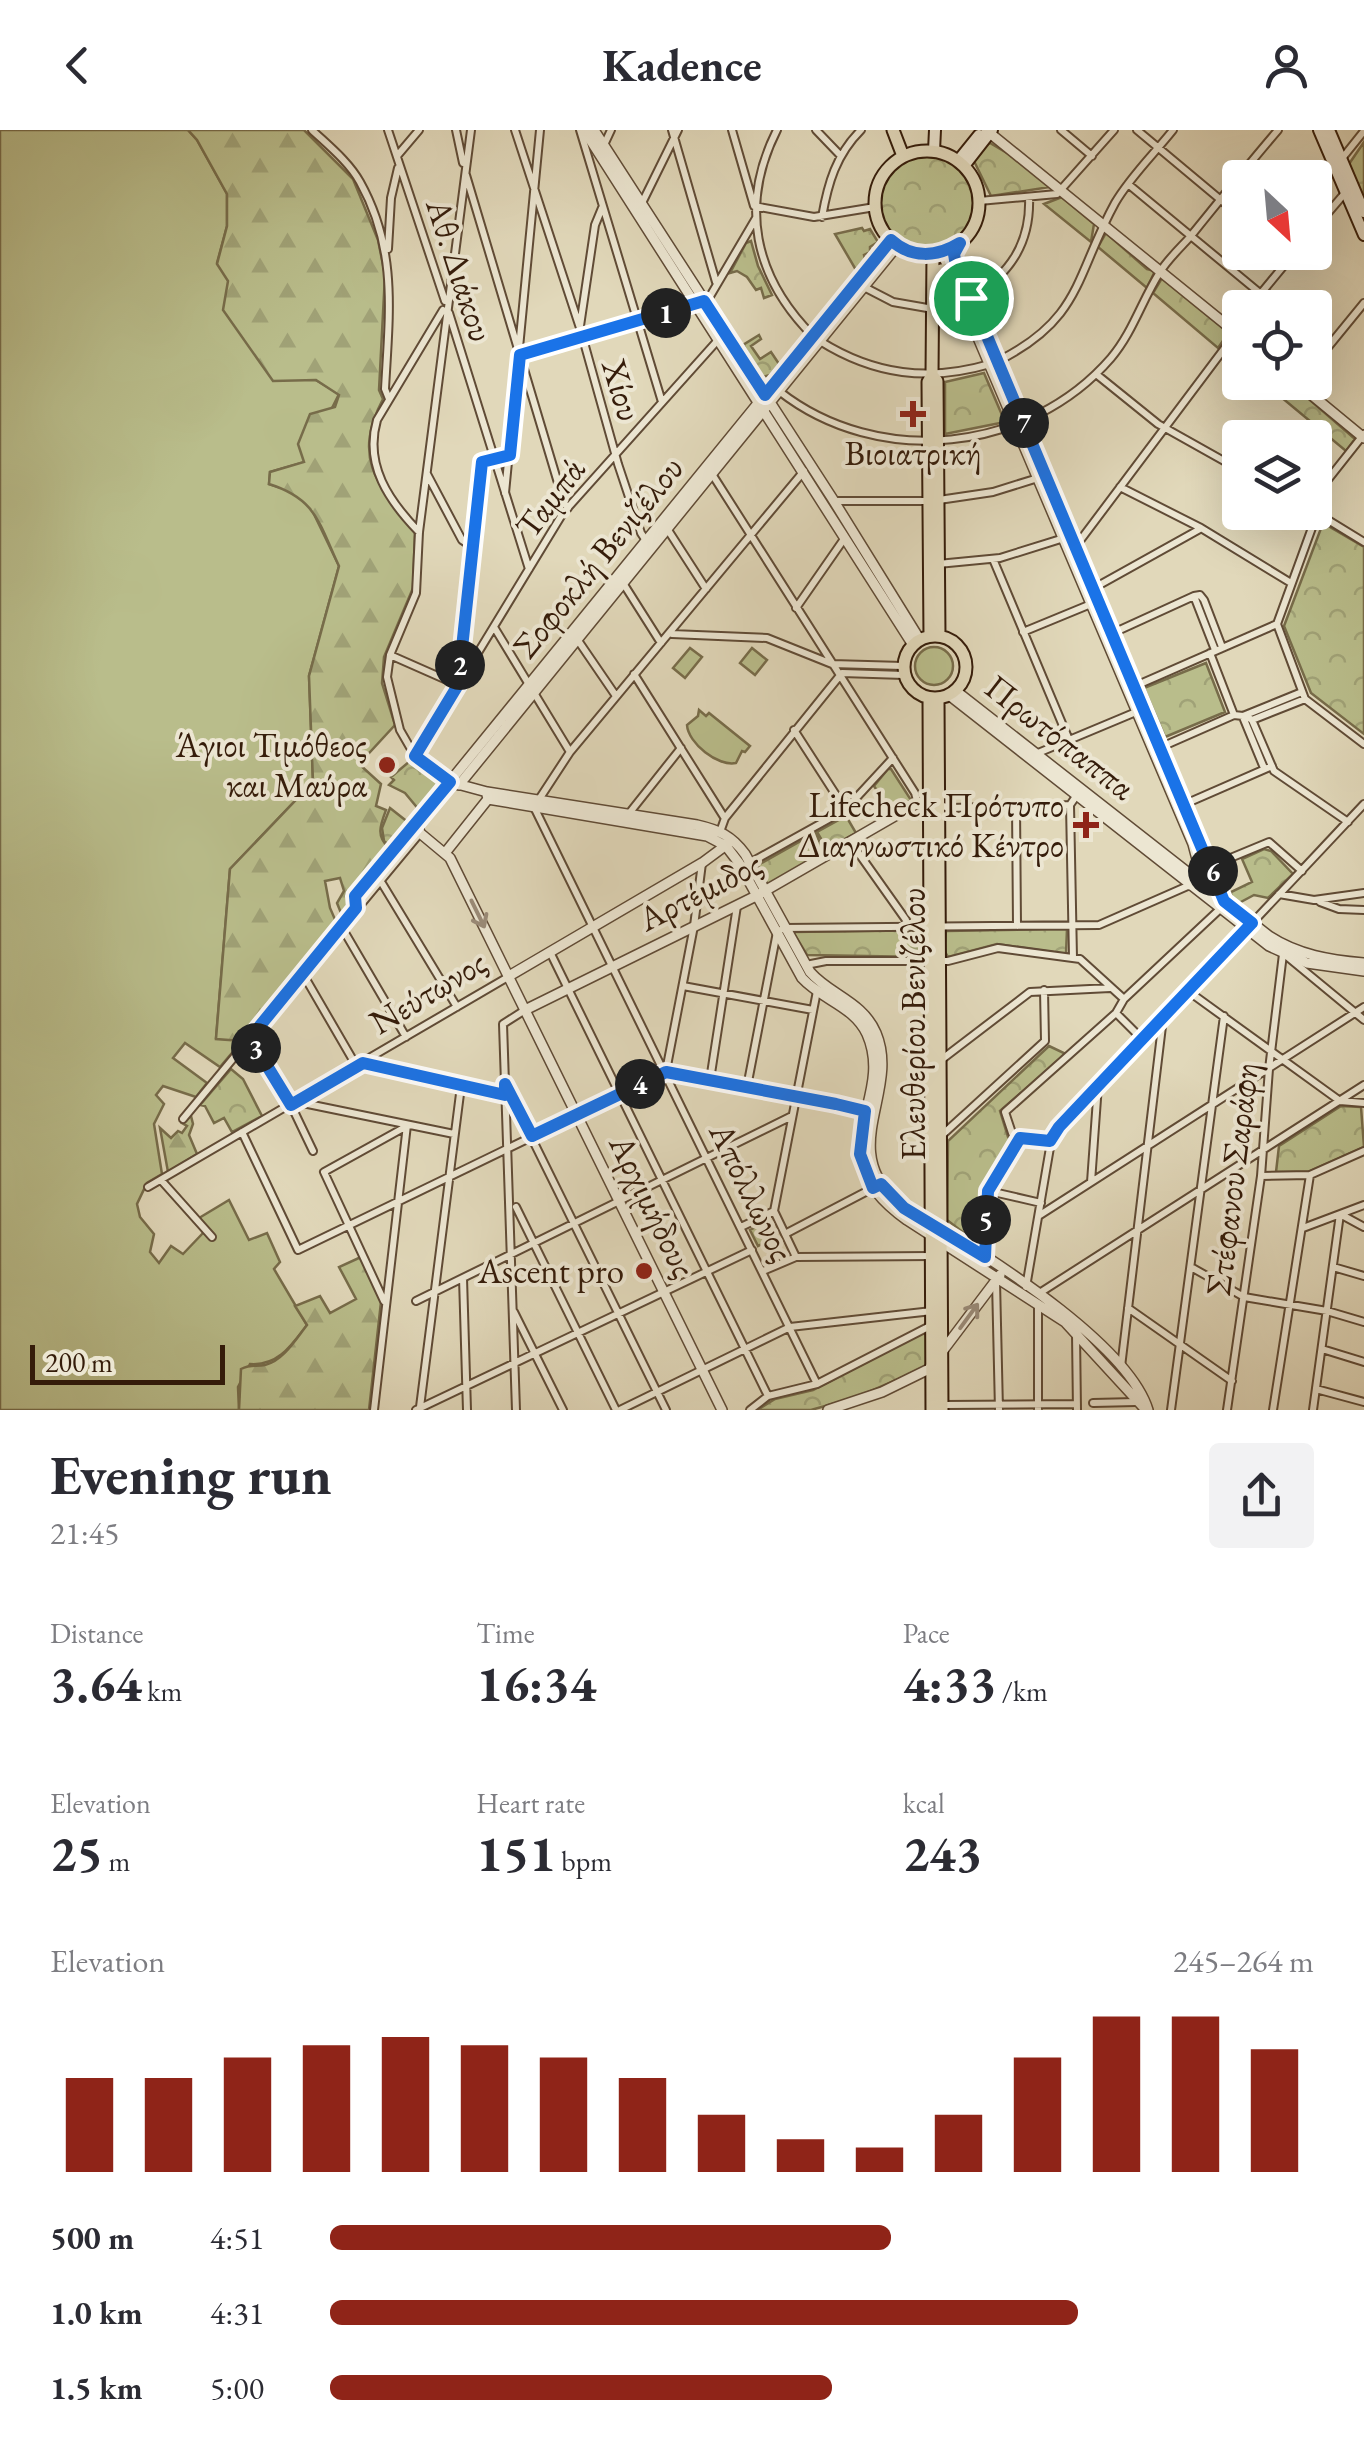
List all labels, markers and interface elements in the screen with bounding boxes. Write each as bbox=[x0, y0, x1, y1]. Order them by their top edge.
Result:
text: Kadence bbox=[602, 36, 762, 94]
icon: back bbox=[50, 38, 105, 93]
icon: person bbox=[1259, 38, 1314, 93]
north arrow bbox=[1222, 160, 1332, 270]
map controls bbox=[1222, 160, 1332, 530]
street label: Αθ. Διάκου bbox=[416, 192, 505, 347]
pin bbox=[929, 256, 1014, 341]
icon: arrive bbox=[944, 271, 999, 326]
pin: 1 bbox=[641, 288, 691, 338]
button: locate bbox=[1222, 290, 1332, 400]
text: 1 bbox=[659, 295, 673, 331]
street label: Χίου bbox=[592, 353, 653, 426]
pin: 7 bbox=[999, 398, 1049, 448]
marker: Βιοιατρική bbox=[900, 401, 926, 427]
text: 7 bbox=[1017, 405, 1031, 441]
button: layers bbox=[1222, 420, 1332, 530]
place label: Βιοιατρική bbox=[844, 430, 982, 475]
street label: Σοφοκλή Βενιζέλου bbox=[502, 446, 693, 667]
street label: Ταμπά bbox=[505, 448, 594, 547]
pin: 2 bbox=[435, 640, 485, 690]
text: 2 bbox=[453, 647, 467, 683]
street label: Πρωτόπαππα bbox=[976, 664, 1145, 809]
place label: Άγιοι Τιμόθεος και Μαύρα bbox=[175, 722, 367, 807]
marker: Άγιοι Τιμόθεος και Μαύρα bbox=[376, 754, 398, 776]
place label: Lifecheck Πρότυπο Διαγνωστικό Κέντρο bbox=[798, 782, 1064, 867]
marker: Lifecheck Πρότυπο Διαγνωστικό Κέντρο bbox=[1073, 812, 1099, 838]
street label: Αρτέμιδος bbox=[629, 840, 769, 941]
pin: 6 bbox=[1188, 846, 1238, 896]
text: 6 bbox=[1206, 853, 1220, 889]
street label: Ελευθερίου Βενιζέλου bbox=[890, 888, 935, 1160]
one-way arrow bbox=[469, 899, 488, 928]
street label: Νεύτωνος bbox=[361, 939, 495, 1044]
pin: 3 bbox=[231, 1023, 281, 1073]
text: 3 bbox=[249, 1030, 263, 1066]
pin: 4 bbox=[615, 1059, 665, 1109]
street label: Στέφανου Σαράφη bbox=[1195, 1060, 1268, 1298]
text: 4 bbox=[633, 1066, 647, 1102]
street label: Απόλλωνος bbox=[699, 1114, 805, 1269]
street label: Αρχιμήδους bbox=[599, 1126, 707, 1285]
pin: 5 bbox=[961, 1195, 1011, 1245]
text: 5 bbox=[979, 1202, 993, 1238]
place label: Ascent pro bbox=[477, 1248, 624, 1293]
marker: Ascent pro bbox=[633, 1260, 655, 1282]
one-way arrow bbox=[959, 1303, 980, 1330]
scale bar bbox=[30, 1340, 225, 1384]
text: 200 m bbox=[45, 1344, 113, 1380]
text: Evening run bbox=[50, 1439, 332, 1510]
button: share bbox=[1209, 1443, 1314, 1548]
text: 21:45 bbox=[50, 1512, 119, 1554]
text: Distance bbox=[50, 1615, 144, 1651]
text: Time bbox=[476, 1615, 535, 1651]
text: Pace bbox=[903, 1615, 950, 1651]
text: 3.64 bbox=[50, 1651, 142, 1716]
text: 16:34 bbox=[476, 1651, 596, 1716]
text: 4:33 bbox=[903, 1651, 996, 1716]
text: km bbox=[142, 1673, 182, 1709]
text: /km bbox=[996, 1673, 1048, 1709]
text: Elevation bbox=[50, 1785, 151, 1821]
text: Heart rate bbox=[476, 1785, 585, 1821]
text: kcal bbox=[903, 1785, 945, 1821]
text: 25 bbox=[50, 1821, 103, 1886]
text: 151 bbox=[476, 1821, 556, 1886]
text: 243 bbox=[903, 1821, 982, 1886]
text: m bbox=[103, 1843, 130, 1879]
text: bpm bbox=[556, 1843, 612, 1879]
text: Elevation bbox=[50, 1940, 165, 1982]
text: 245–264 m bbox=[1173, 1940, 1314, 1982]
text: 500 m bbox=[50, 2217, 134, 2259]
text: 4:51 bbox=[210, 2217, 264, 2259]
text: 1.0 km bbox=[50, 2292, 143, 2334]
text: 4:31 bbox=[210, 2292, 264, 2334]
text: 1.5 km bbox=[50, 2367, 143, 2409]
text: 5:00 bbox=[210, 2367, 264, 2409]

